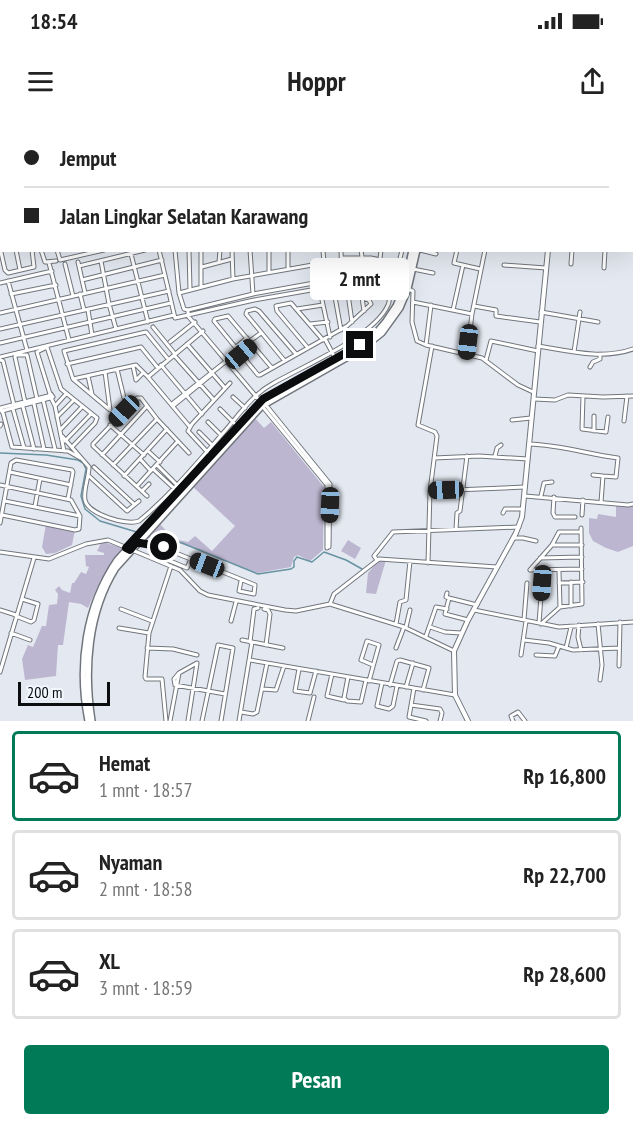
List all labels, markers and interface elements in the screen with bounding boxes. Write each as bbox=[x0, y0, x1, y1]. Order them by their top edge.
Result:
text: 18:54 bbox=[30, 7, 78, 35]
text: Hoppr bbox=[287, 64, 346, 98]
icon: menu bbox=[24, 65, 57, 98]
icon: share bbox=[576, 65, 609, 98]
text: Jemput bbox=[60, 144, 116, 172]
text: Jalan Lingkar Selatan Karawang bbox=[60, 202, 308, 230]
callout: 2 mnt bbox=[310, 258, 410, 300]
text: 2 mnt bbox=[339, 266, 380, 292]
car bbox=[457, 323, 479, 361]
route end bbox=[346, 331, 373, 358]
car bbox=[221, 336, 261, 372]
car bbox=[105, 392, 143, 430]
car bbox=[428, 480, 464, 500]
car bbox=[320, 487, 340, 523]
route start bbox=[150, 533, 177, 560]
car bbox=[187, 550, 227, 580]
car bbox=[532, 564, 552, 602]
scale bar bbox=[18, 679, 110, 706]
text: 200 m bbox=[27, 682, 62, 702]
icon: car bbox=[27, 749, 81, 803]
text: Hemat bbox=[99, 749, 150, 777]
text: Rp 16,800 bbox=[523, 762, 606, 790]
text: 1 mnt · 18:57 bbox=[99, 777, 192, 803]
icon: car bbox=[27, 848, 81, 902]
text: Nyaman bbox=[99, 848, 162, 876]
text: Rp 22,700 bbox=[523, 861, 606, 889]
text: 2 mnt · 18:58 bbox=[99, 876, 192, 902]
icon: car bbox=[27, 947, 81, 1001]
text: XL bbox=[99, 947, 120, 975]
text: Rp 28,600 bbox=[523, 960, 606, 988]
text: 3 mnt · 18:59 bbox=[99, 975, 192, 1001]
button: Pesan bbox=[24, 1045, 609, 1114]

